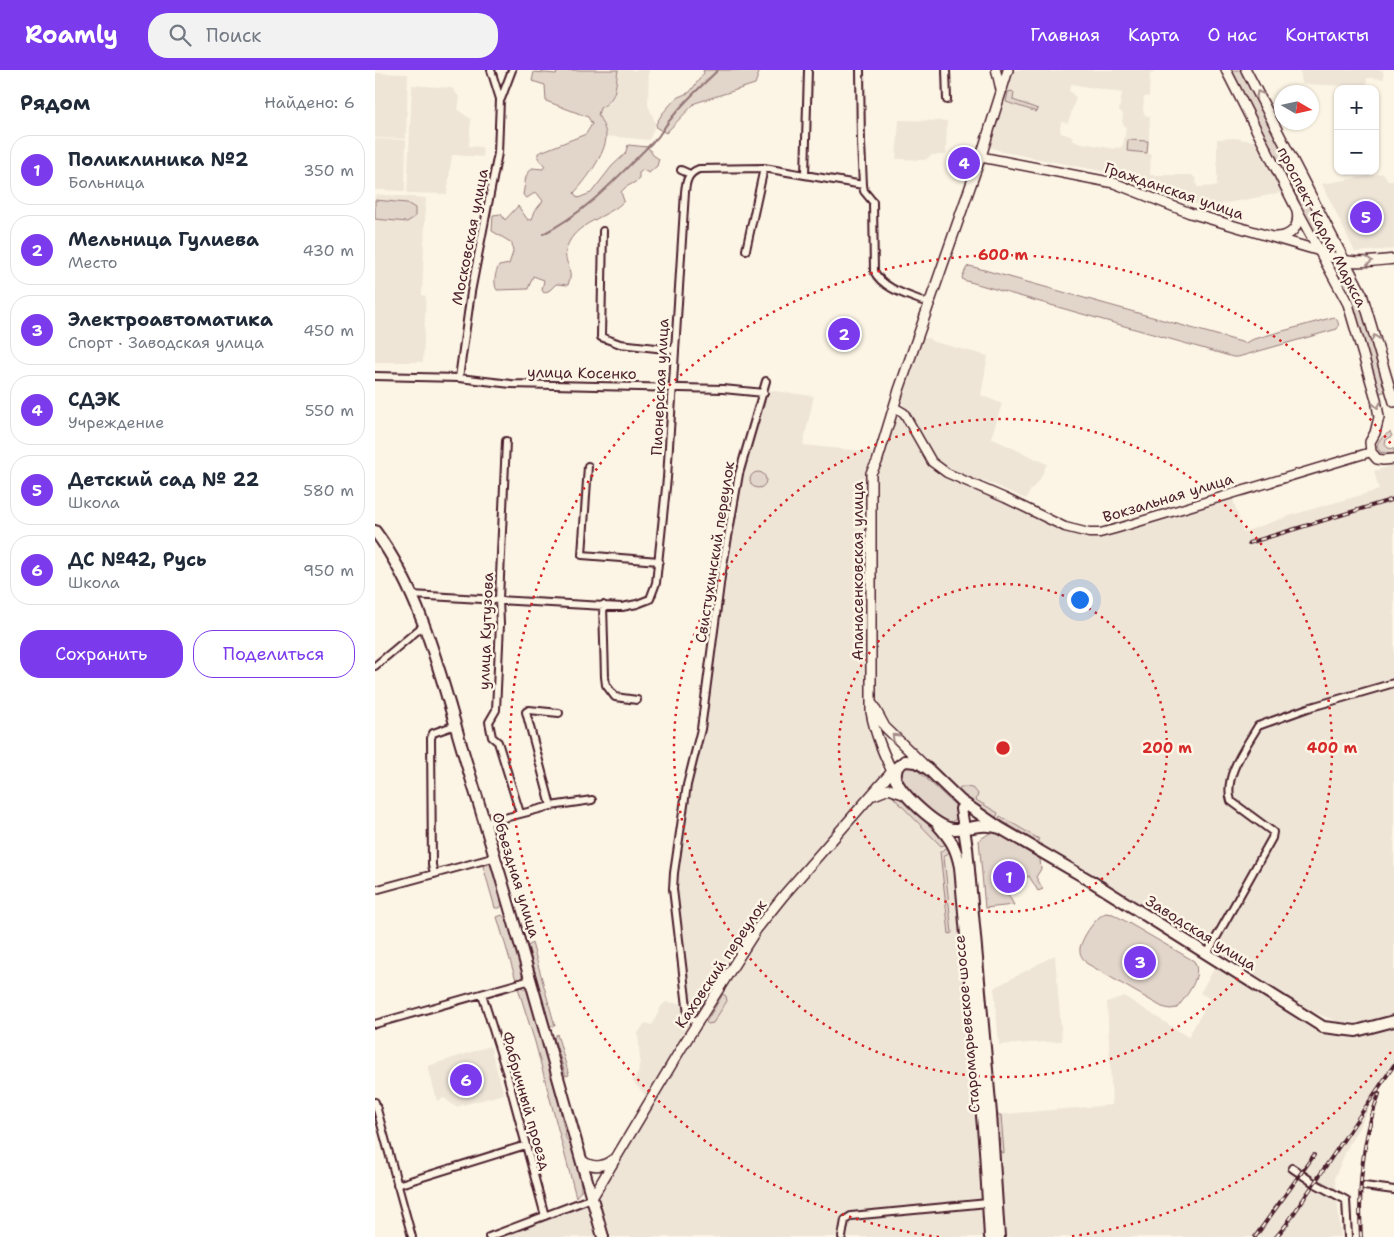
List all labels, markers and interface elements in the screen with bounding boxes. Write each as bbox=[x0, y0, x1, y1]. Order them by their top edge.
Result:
search box bbox=[148, 13, 498, 58]
text: Roamly bbox=[25, 19, 118, 51]
icon: search bbox=[166, 21, 194, 49]
text: Поиск bbox=[206, 23, 261, 48]
text: Главная bbox=[1030, 23, 1100, 47]
text: Карта bbox=[1128, 23, 1180, 47]
text: О нас bbox=[1208, 23, 1257, 47]
text: Контакты bbox=[1285, 23, 1369, 47]
north arrow bbox=[1274, 85, 1319, 130]
map controls bbox=[1334, 85, 1379, 175]
button: + bbox=[1334, 85, 1379, 130]
text: Рядом bbox=[20, 89, 90, 117]
one-way arrow bbox=[1255, 90, 1265, 99]
text: Найдено: 6 bbox=[264, 92, 355, 113]
button: − bbox=[1334, 130, 1379, 175]
street label: проспект Карла Маркса bbox=[1273, 143, 1372, 311]
pin: 4 bbox=[948, 144, 980, 182]
text: Поликлиника №2 bbox=[68, 147, 248, 172]
street label: Гражданская улица bbox=[1102, 158, 1247, 224]
text: 1 bbox=[33, 160, 41, 181]
text: 350 m bbox=[303, 160, 354, 181]
street label: Московская улица bbox=[447, 166, 493, 307]
text: Больница bbox=[68, 172, 144, 193]
pin: 5 bbox=[1350, 198, 1382, 236]
text: Мельница Гулиева bbox=[68, 227, 259, 252]
text: 2 bbox=[31, 240, 43, 261]
text: 430 m bbox=[303, 240, 354, 261]
text: 600 m bbox=[978, 245, 1028, 265]
text: Место bbox=[68, 252, 118, 273]
one-way arrow bbox=[1366, 256, 1374, 267]
text: Электроавтоматика bbox=[68, 307, 273, 332]
pin: 2 bbox=[828, 315, 860, 353]
street label: Пионерская улица bbox=[646, 317, 674, 456]
text: 3 bbox=[31, 320, 43, 341]
text: 450 m bbox=[303, 320, 354, 341]
text: Спорт · Заводская улица bbox=[68, 332, 264, 353]
one-way arrow bbox=[1371, 335, 1381, 343]
street label: улица Косенко bbox=[527, 362, 637, 384]
text: СДЭК bbox=[68, 387, 120, 412]
text: 4 bbox=[31, 400, 43, 421]
text: 550 m bbox=[305, 400, 354, 421]
one-way arrow bbox=[1371, 400, 1381, 409]
text: Учреждение bbox=[68, 412, 164, 433]
street label: Свистухинский переулок bbox=[691, 460, 739, 644]
text: Детский сад № 22 bbox=[68, 467, 259, 492]
street label: Вокзальная улица bbox=[1100, 468, 1236, 527]
text: 5 bbox=[32, 480, 42, 501]
text: 580 m bbox=[303, 480, 354, 501]
street label: Апанасенковская улица bbox=[848, 481, 868, 660]
text: Школа bbox=[68, 492, 120, 513]
text: ДС №42, Русь bbox=[68, 547, 207, 572]
text: 6 bbox=[31, 560, 43, 581]
text: 950 m bbox=[303, 560, 354, 581]
street label: улица Кутузова bbox=[474, 571, 498, 690]
text: Школа bbox=[68, 572, 120, 593]
your location bbox=[1067, 587, 1093, 613]
button: Сохранить bbox=[20, 630, 183, 678]
button: Поделиться bbox=[193, 630, 355, 678]
one-way arrow bbox=[891, 734, 900, 743]
text: 200 m bbox=[1142, 738, 1192, 758]
text: 400 m bbox=[1307, 738, 1357, 758]
centre of rings bbox=[994, 739, 1012, 757]
street label: Объездная улица bbox=[487, 810, 545, 941]
pin: 1 bbox=[993, 858, 1025, 896]
street label: Заводская улица bbox=[1142, 891, 1261, 976]
street label: Каховский переулок bbox=[671, 896, 771, 1032]
street label: Старомарьевское шоссе bbox=[949, 934, 985, 1114]
pin: 3 bbox=[1124, 943, 1156, 981]
street label: Фабричный проезд bbox=[497, 1029, 555, 1173]
pin: 6 bbox=[450, 1061, 482, 1099]

